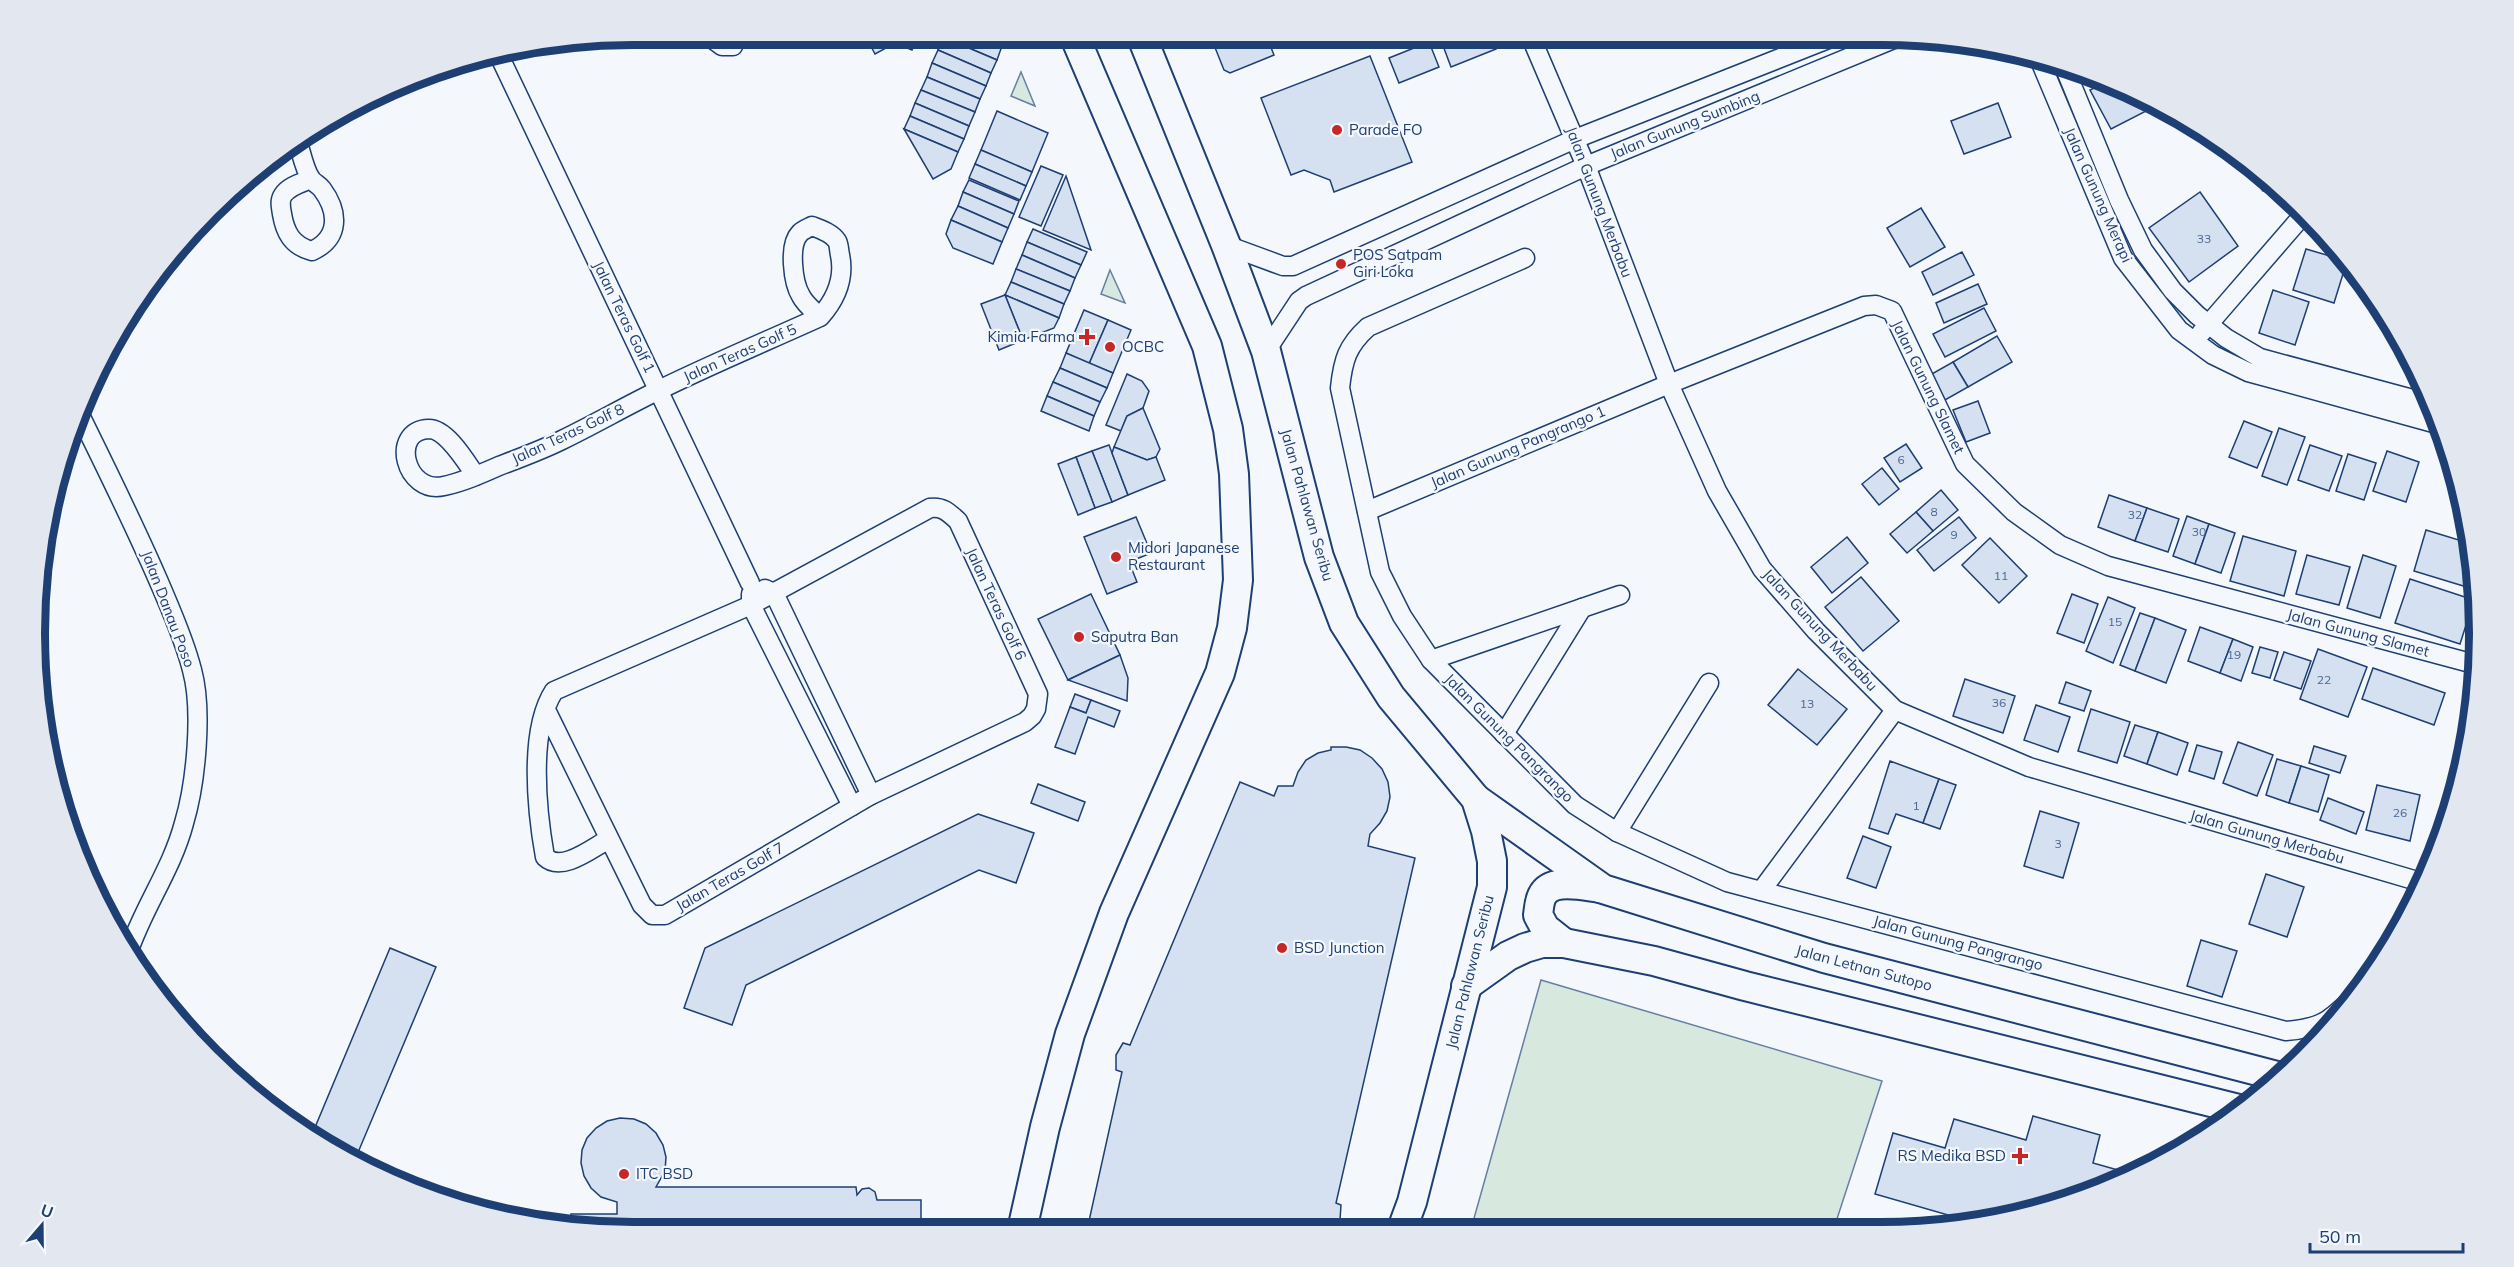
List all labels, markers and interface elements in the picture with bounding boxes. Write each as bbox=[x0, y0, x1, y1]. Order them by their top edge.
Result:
street label: Jalan Gunung Sumbing bbox=[1607, 86, 1762, 163]
place label: Parade FO bbox=[1349, 120, 1423, 139]
marker: Parade FO bbox=[1330, 123, 1344, 137]
street label: Jalan Gunung Merbabu bbox=[1562, 124, 1637, 280]
street label: Jalan Gunung Merapi bbox=[2060, 124, 2137, 265]
house number: 33 bbox=[2197, 231, 2211, 246]
place label: POS Satpam Giri Loka bbox=[1353, 245, 1442, 281]
marker: POS Satpam Giri Loka bbox=[1334, 257, 1348, 271]
street label: Jalan Teras Golf 1 bbox=[589, 258, 660, 376]
street label: Jalan Gunung Slamet bbox=[1888, 317, 1969, 457]
street label: Jalan Teras Golf 5 bbox=[680, 319, 799, 386]
place label: Kimia Farma bbox=[988, 327, 1075, 346]
marker: Kimia Farma bbox=[1080, 330, 1094, 344]
place label: OCBC bbox=[1122, 337, 1164, 356]
marker: OCBC bbox=[1103, 340, 1117, 354]
street label: Jalan Teras Golf 8 bbox=[508, 399, 627, 468]
street label: Jalan Gunung Pangrango 1 bbox=[1428, 401, 1608, 492]
street label: Jalan Pahlawan Seribu bbox=[1277, 426, 1338, 583]
house number: 6 bbox=[1897, 452, 1905, 467]
house number: 8 bbox=[1930, 504, 1938, 519]
house number: 32 bbox=[2128, 507, 2142, 522]
house number: 30 bbox=[2192, 524, 2206, 539]
house number: 9 bbox=[1950, 527, 1958, 542]
place label: Midori Japanese Restaurant bbox=[1128, 538, 1239, 574]
street label: Jalan Teras Golf 6 bbox=[962, 544, 1031, 663]
street label: Jalan Danau Poso bbox=[137, 548, 200, 670]
marker: Midori Japanese Restaurant bbox=[1109, 550, 1123, 564]
street label: Jalan Gunung Merbabu bbox=[1759, 565, 1882, 695]
house number: 11 bbox=[1994, 568, 2008, 583]
street label: Jalan Gunung Slamet bbox=[2285, 604, 2431, 661]
house number: 15 bbox=[2108, 614, 2122, 629]
place label: Saputra Ban bbox=[1091, 627, 1179, 646]
marker: Saputra Ban bbox=[1072, 630, 1086, 644]
house number: 19 bbox=[2227, 647, 2241, 662]
street label: Jalan Gunung Pangrango bbox=[1441, 669, 1578, 806]
house number: 22 bbox=[2317, 672, 2331, 687]
house number: 36 bbox=[1992, 695, 2006, 710]
house number: 13 bbox=[1800, 696, 1814, 711]
house number: 1 bbox=[1912, 798, 1920, 813]
street label: Jalan Gunung Merbabu bbox=[2188, 805, 2347, 868]
house number: 26 bbox=[2393, 805, 2407, 820]
house number: 3 bbox=[2054, 836, 2062, 851]
street label: Jalan Teras Golf 7 bbox=[672, 838, 787, 915]
street label: Jalan Pahlawan Seribu bbox=[1441, 893, 1498, 1051]
street label: Jalan Gunung Pangrango bbox=[1871, 911, 2045, 974]
place label: BSD Junction bbox=[1294, 938, 1385, 957]
street label: Jalan Letnan Sutopo bbox=[1794, 940, 1934, 995]
marker: BSD Junction bbox=[1275, 941, 1289, 955]
place label: RS Medika BSD bbox=[1897, 1146, 2006, 1165]
marker: RS Medika BSD bbox=[2011, 1147, 2029, 1165]
place label: ITC BSD bbox=[636, 1164, 693, 1183]
marker: ITC BSD bbox=[617, 1167, 631, 1181]
north arrow bbox=[12, 1195, 72, 1255]
text: U bbox=[38, 1199, 56, 1222]
scale bar bbox=[2310, 1216, 2463, 1254]
text: 50 m bbox=[2319, 1225, 2361, 1248]

